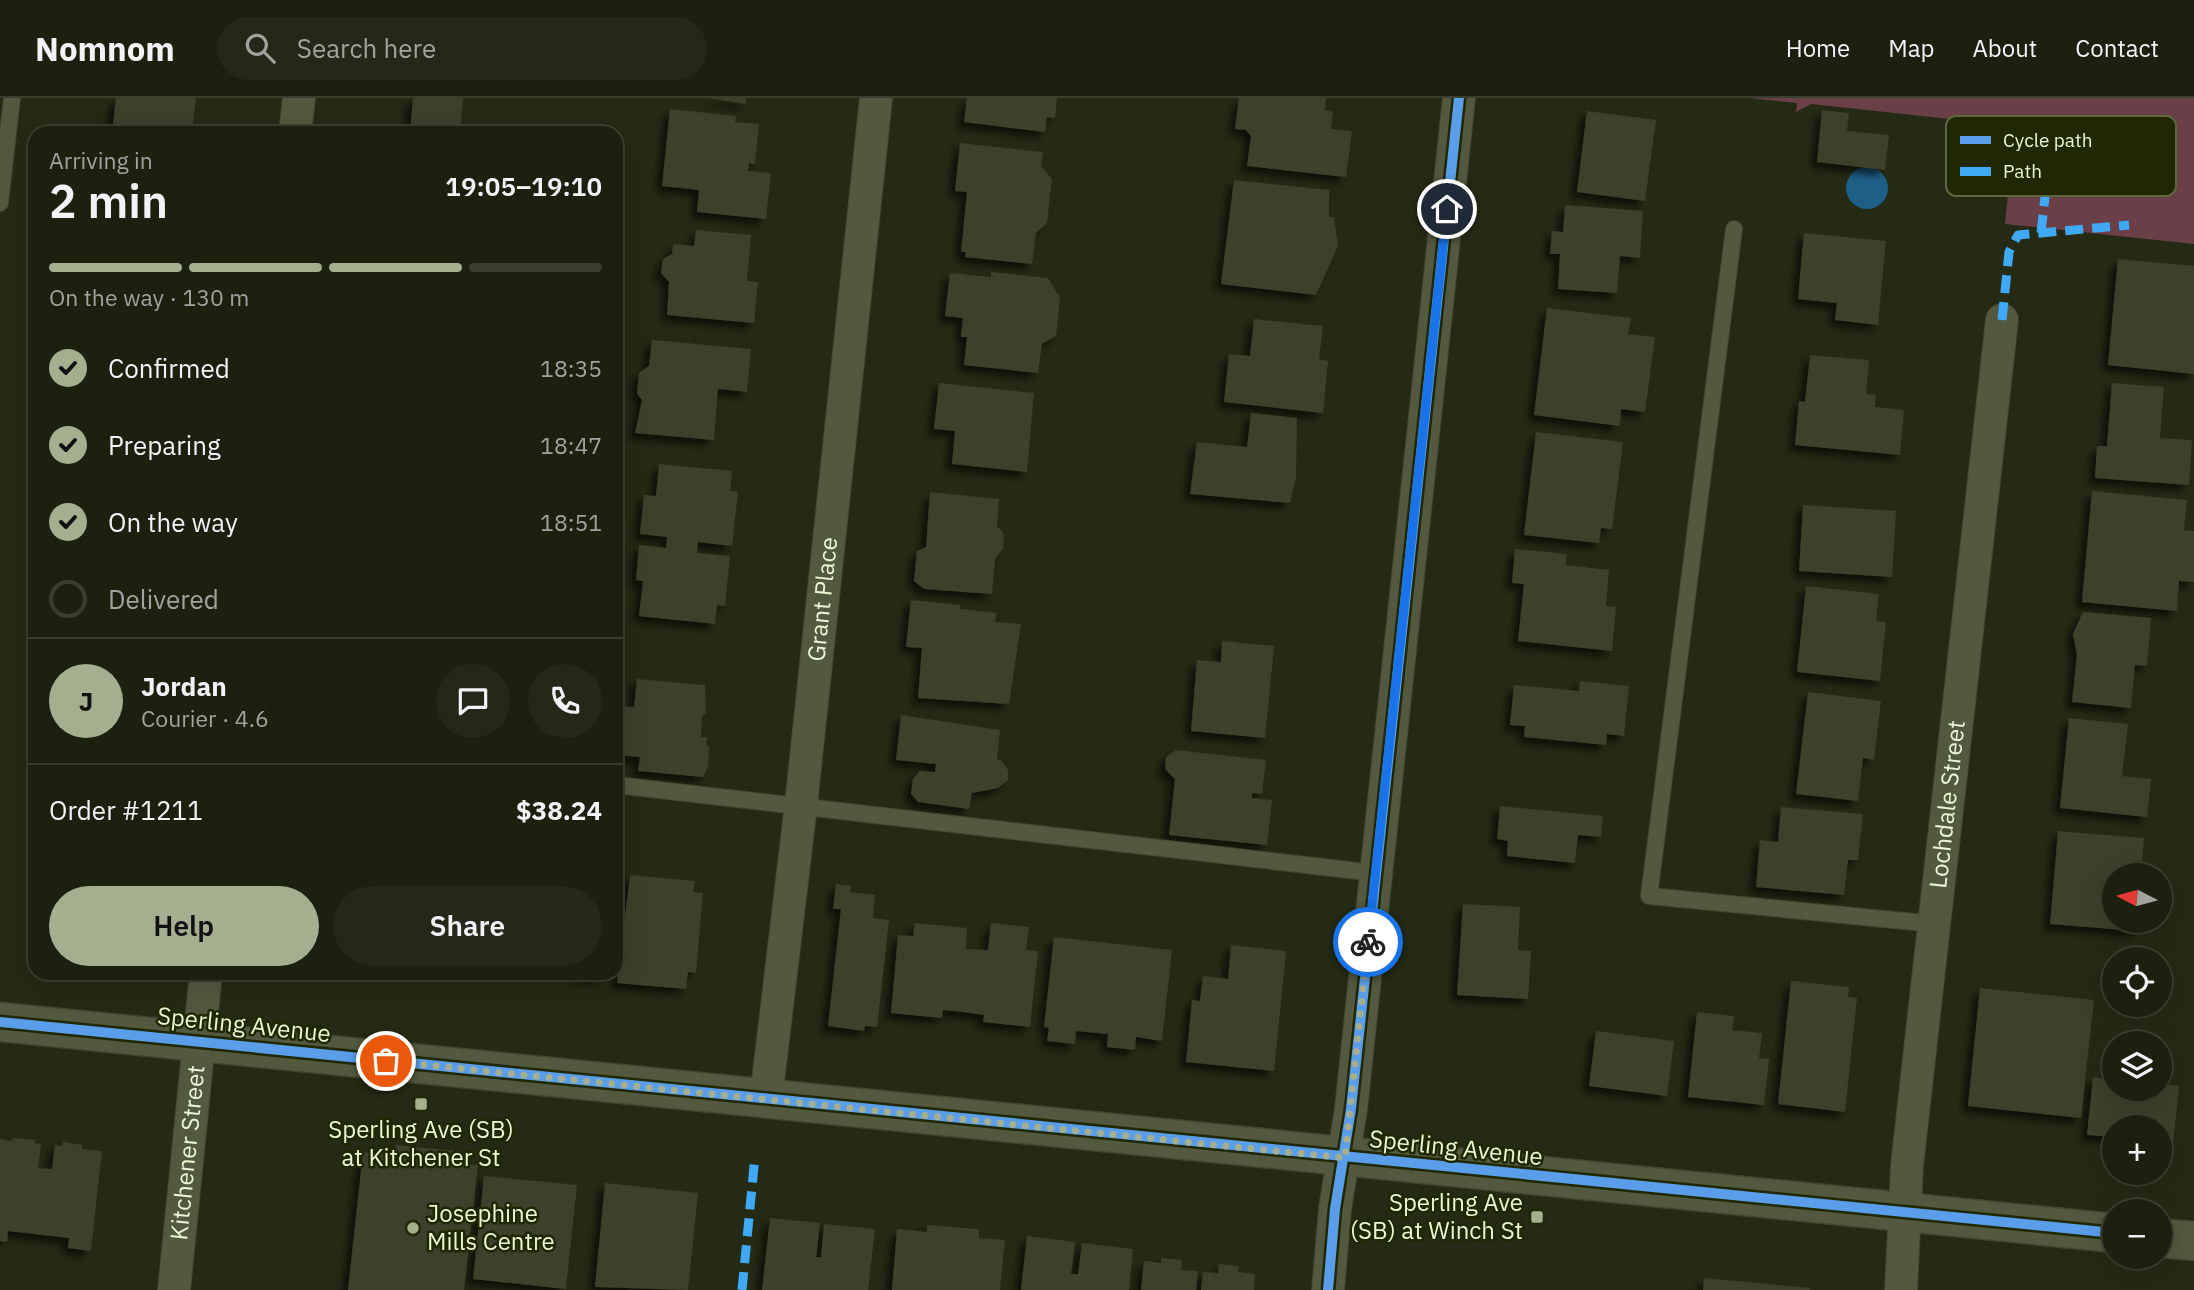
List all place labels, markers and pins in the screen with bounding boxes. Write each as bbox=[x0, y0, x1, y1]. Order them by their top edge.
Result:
pin bbox=[1417, 179, 1477, 239]
pin bbox=[356, 1031, 416, 1091]
marker: Sperling Ave (SB) at Kitchener St bbox=[413, 1096, 429, 1112]
place label: Sperling Ave (SB) at Kitchener St bbox=[328, 1113, 514, 1173]
place label: Sperling Ave (SB) at Winch St bbox=[1350, 1186, 1523, 1246]
place label: Josephine Mills Centre bbox=[427, 1197, 555, 1257]
marker: Sperling Ave (SB) at Winch St bbox=[1529, 1209, 1545, 1225]
marker: Josephine Mills Centre bbox=[405, 1220, 421, 1236]

